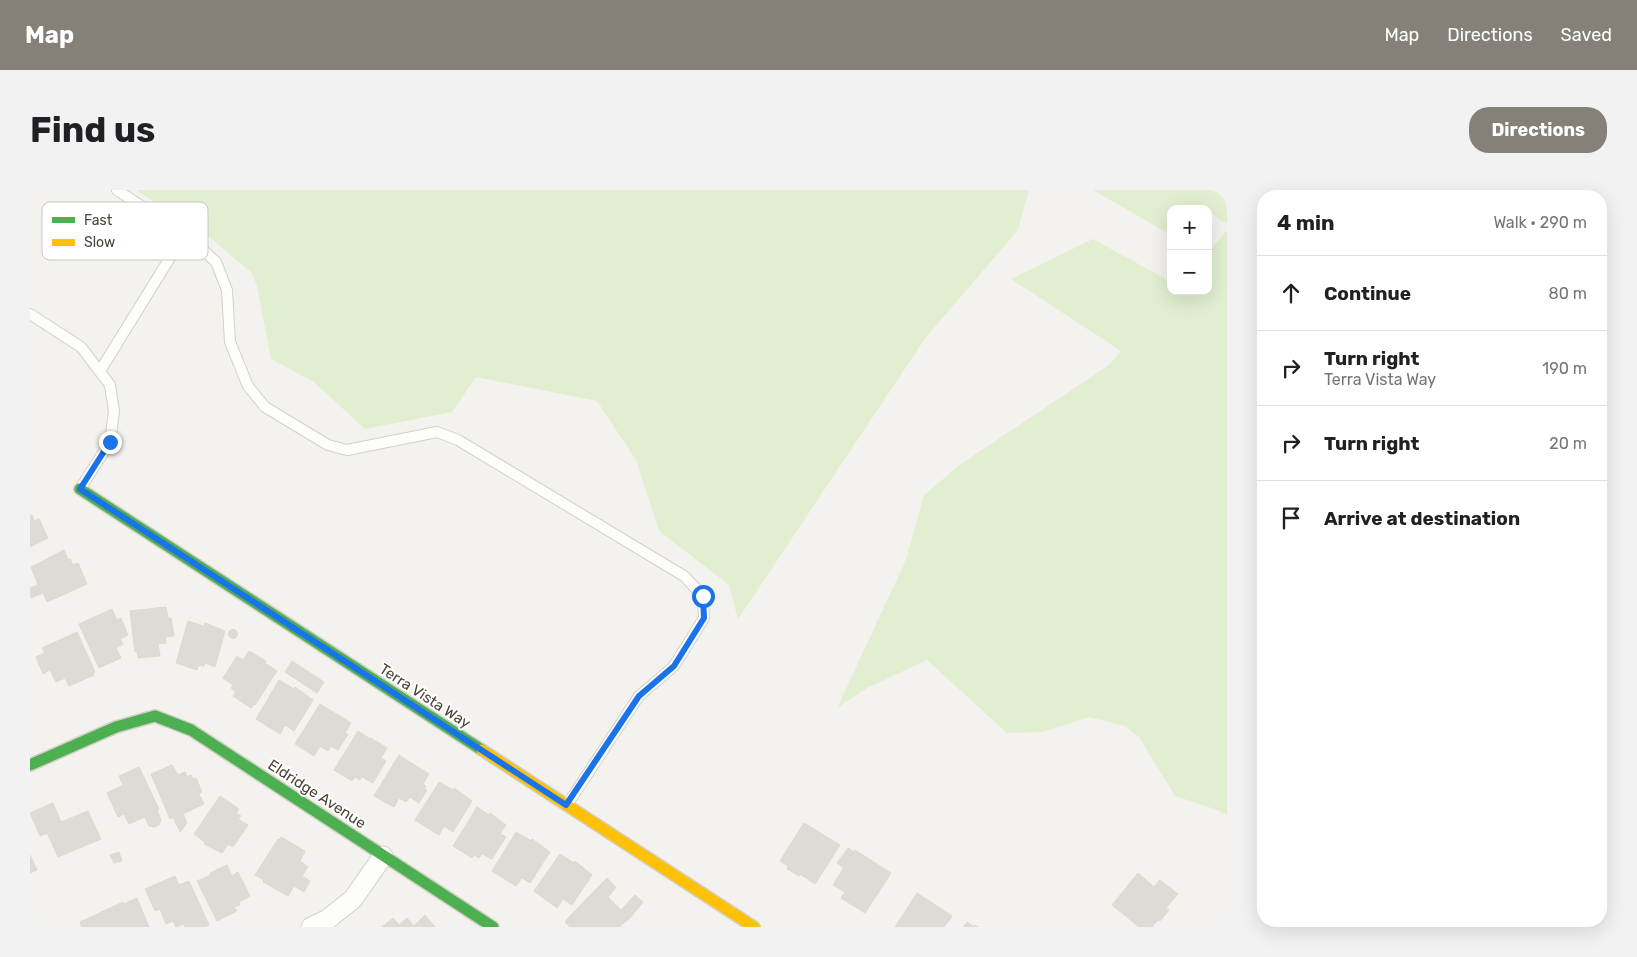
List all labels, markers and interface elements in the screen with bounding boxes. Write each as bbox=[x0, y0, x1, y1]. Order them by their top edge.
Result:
text: Map bbox=[25, 21, 74, 49]
text: Map bbox=[1384, 24, 1419, 46]
text: Directions bbox=[1447, 24, 1533, 46]
text: Saved bbox=[1561, 24, 1612, 46]
button: Directions bbox=[1469, 107, 1607, 153]
text: Find us bbox=[30, 109, 155, 151]
legend bbox=[42, 202, 208, 260]
map controls bbox=[1167, 205, 1212, 295]
button: + bbox=[1167, 205, 1212, 250]
text: 4 min bbox=[1277, 210, 1335, 235]
text: Fast bbox=[84, 212, 113, 229]
text: Walk · 290 m bbox=[1493, 213, 1587, 232]
text: Slow bbox=[84, 234, 115, 251]
button: − bbox=[1167, 250, 1212, 295]
icon: ahead bbox=[1277, 279, 1305, 307]
text: Continue bbox=[1324, 282, 1411, 305]
text: 80 m bbox=[1549, 284, 1587, 303]
text: Turn right bbox=[1324, 347, 1419, 370]
icon: right bbox=[1277, 354, 1305, 382]
text: 190 m bbox=[1542, 359, 1587, 378]
text: Terra Vista Way bbox=[1324, 370, 1436, 389]
icon: right bbox=[1277, 429, 1305, 457]
route end bbox=[99, 431, 122, 454]
text: Turn right bbox=[1324, 432, 1419, 455]
text: 20 m bbox=[1549, 434, 1587, 453]
icon: arrive bbox=[1277, 504, 1305, 532]
text: Arrive at destination bbox=[1324, 507, 1520, 530]
route start bbox=[692, 585, 715, 608]
street label: Terra Vista Way bbox=[376, 660, 474, 732]
street label: Eldridge Avenue bbox=[265, 756, 369, 832]

